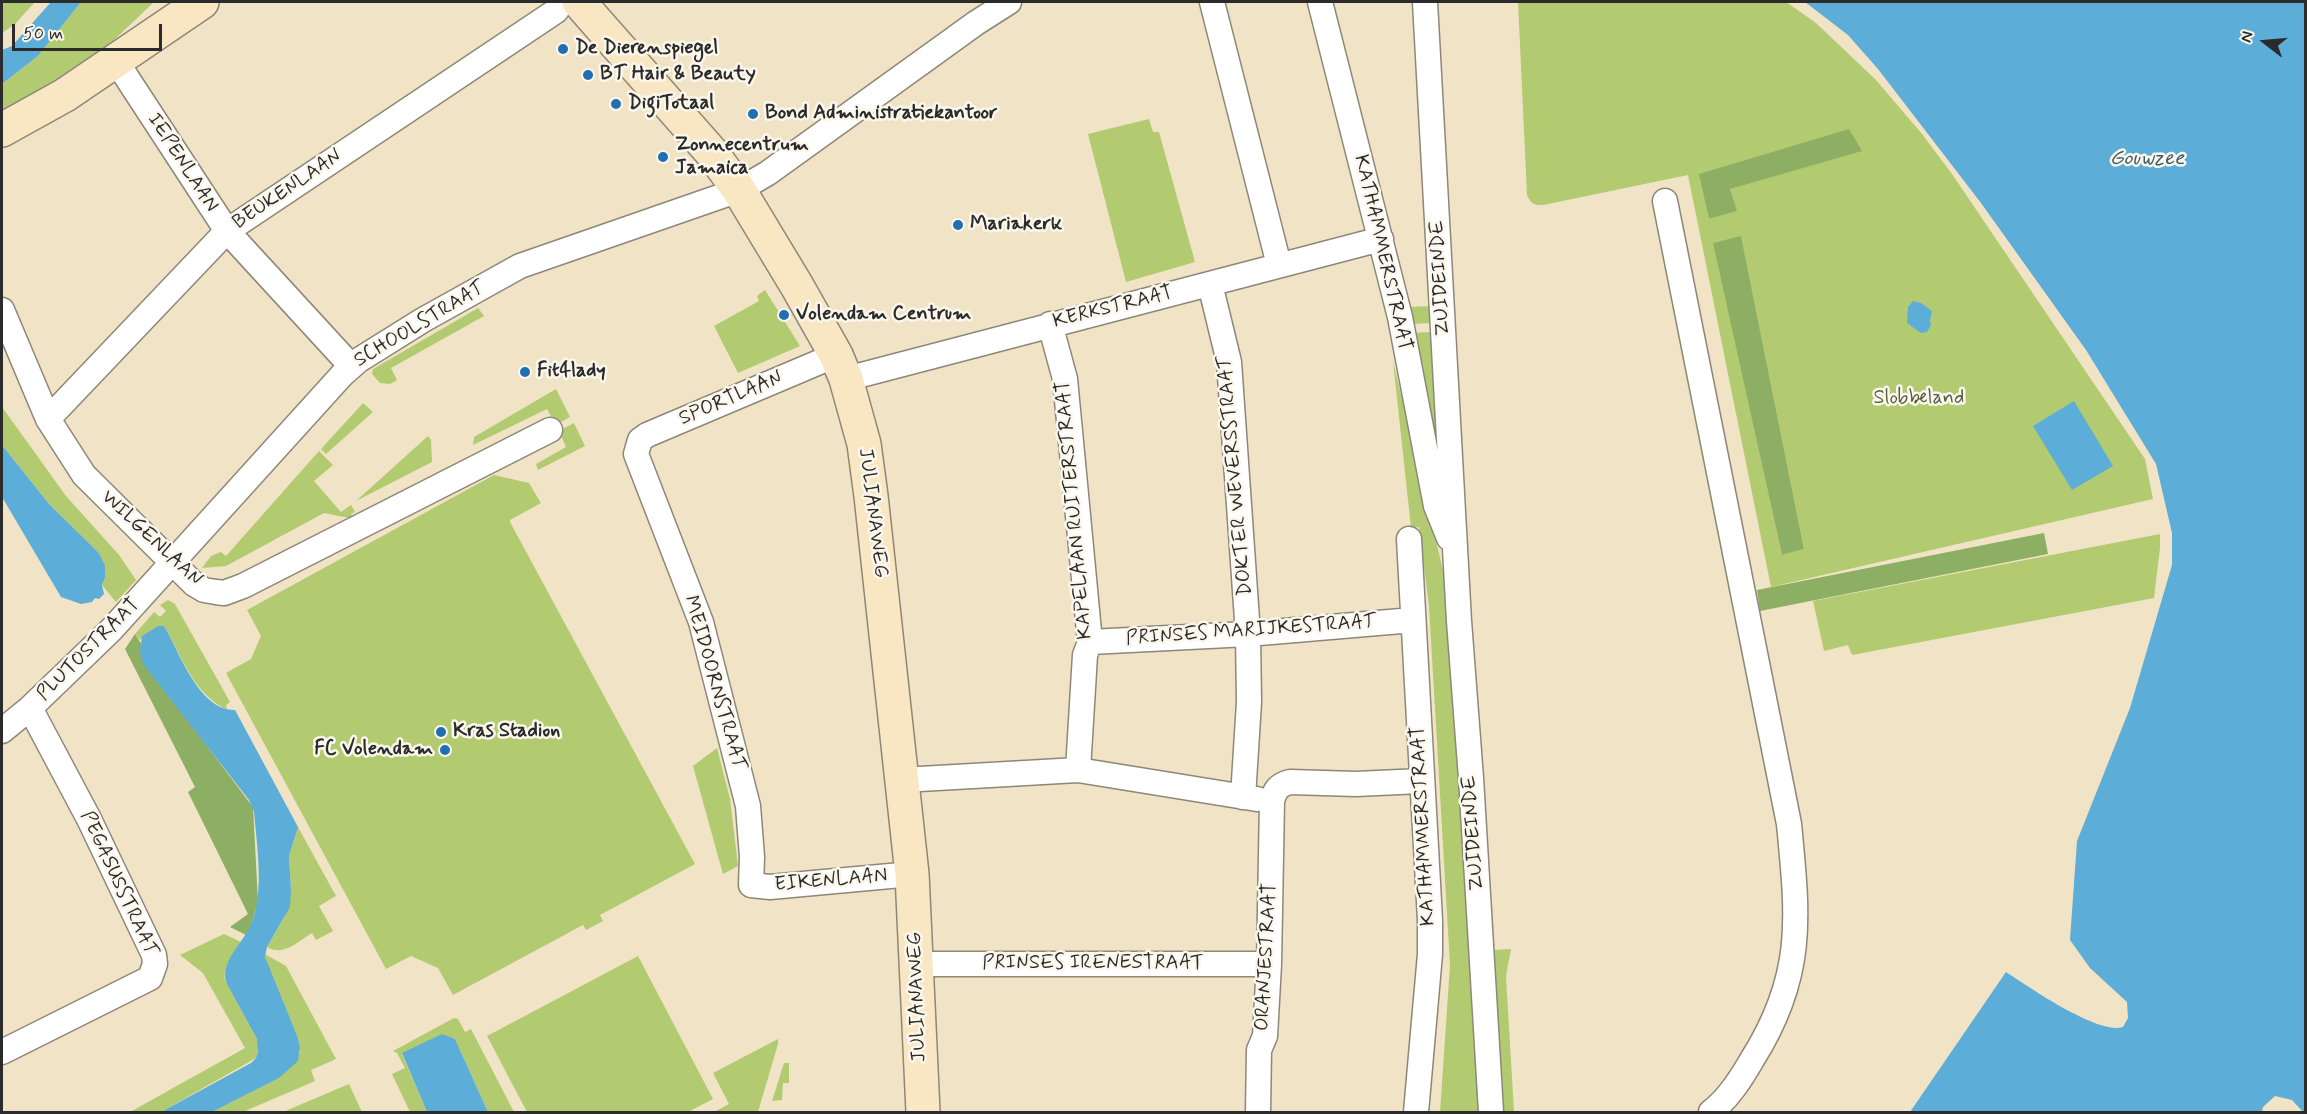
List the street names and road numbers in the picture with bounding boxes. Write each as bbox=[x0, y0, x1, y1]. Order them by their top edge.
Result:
street label: IEPENLAAN bbox=[141, 109, 223, 217]
street label: BEUKENLAAN bbox=[229, 145, 347, 235]
street label: KATHAMMERSTRAAT bbox=[1348, 153, 1416, 353]
street label: ZUIDEINDE bbox=[1426, 220, 1456, 336]
street label: SCHOOLSTRAAT bbox=[350, 277, 490, 373]
street label: KERKSTRAAT bbox=[1051, 282, 1175, 334]
street label: DOKTER WEVERSSTRAAT bbox=[1214, 355, 1258, 597]
street label: SPORTLAAN bbox=[676, 366, 786, 432]
street label: KAPELAAN RUITERSTRAAT bbox=[1052, 380, 1098, 640]
street label: JULIANAWEG bbox=[852, 447, 892, 579]
street label: WILGENLAAN bbox=[95, 486, 207, 592]
street label: MEIDOORNSTRAAT bbox=[678, 593, 750, 773]
street label: PLUTOSTRAAT bbox=[33, 594, 145, 706]
street label: PRINSES MARIJKESTRAAT bbox=[1125, 610, 1377, 652]
street label: KATHAMMERSTRAAT bbox=[1407, 725, 1441, 927]
street label: ZUIDEINDE bbox=[1458, 775, 1490, 891]
street label: PEGASUSSTRAAT bbox=[74, 808, 162, 960]
street label: EIKENLAAN bbox=[774, 864, 888, 898]
street label: ORANJESTRAAT bbox=[1251, 882, 1283, 1032]
street label: JULIANAWEG bbox=[904, 931, 932, 1063]
street label: PRINSES IRENESTRAAT bbox=[982, 952, 1204, 976]

